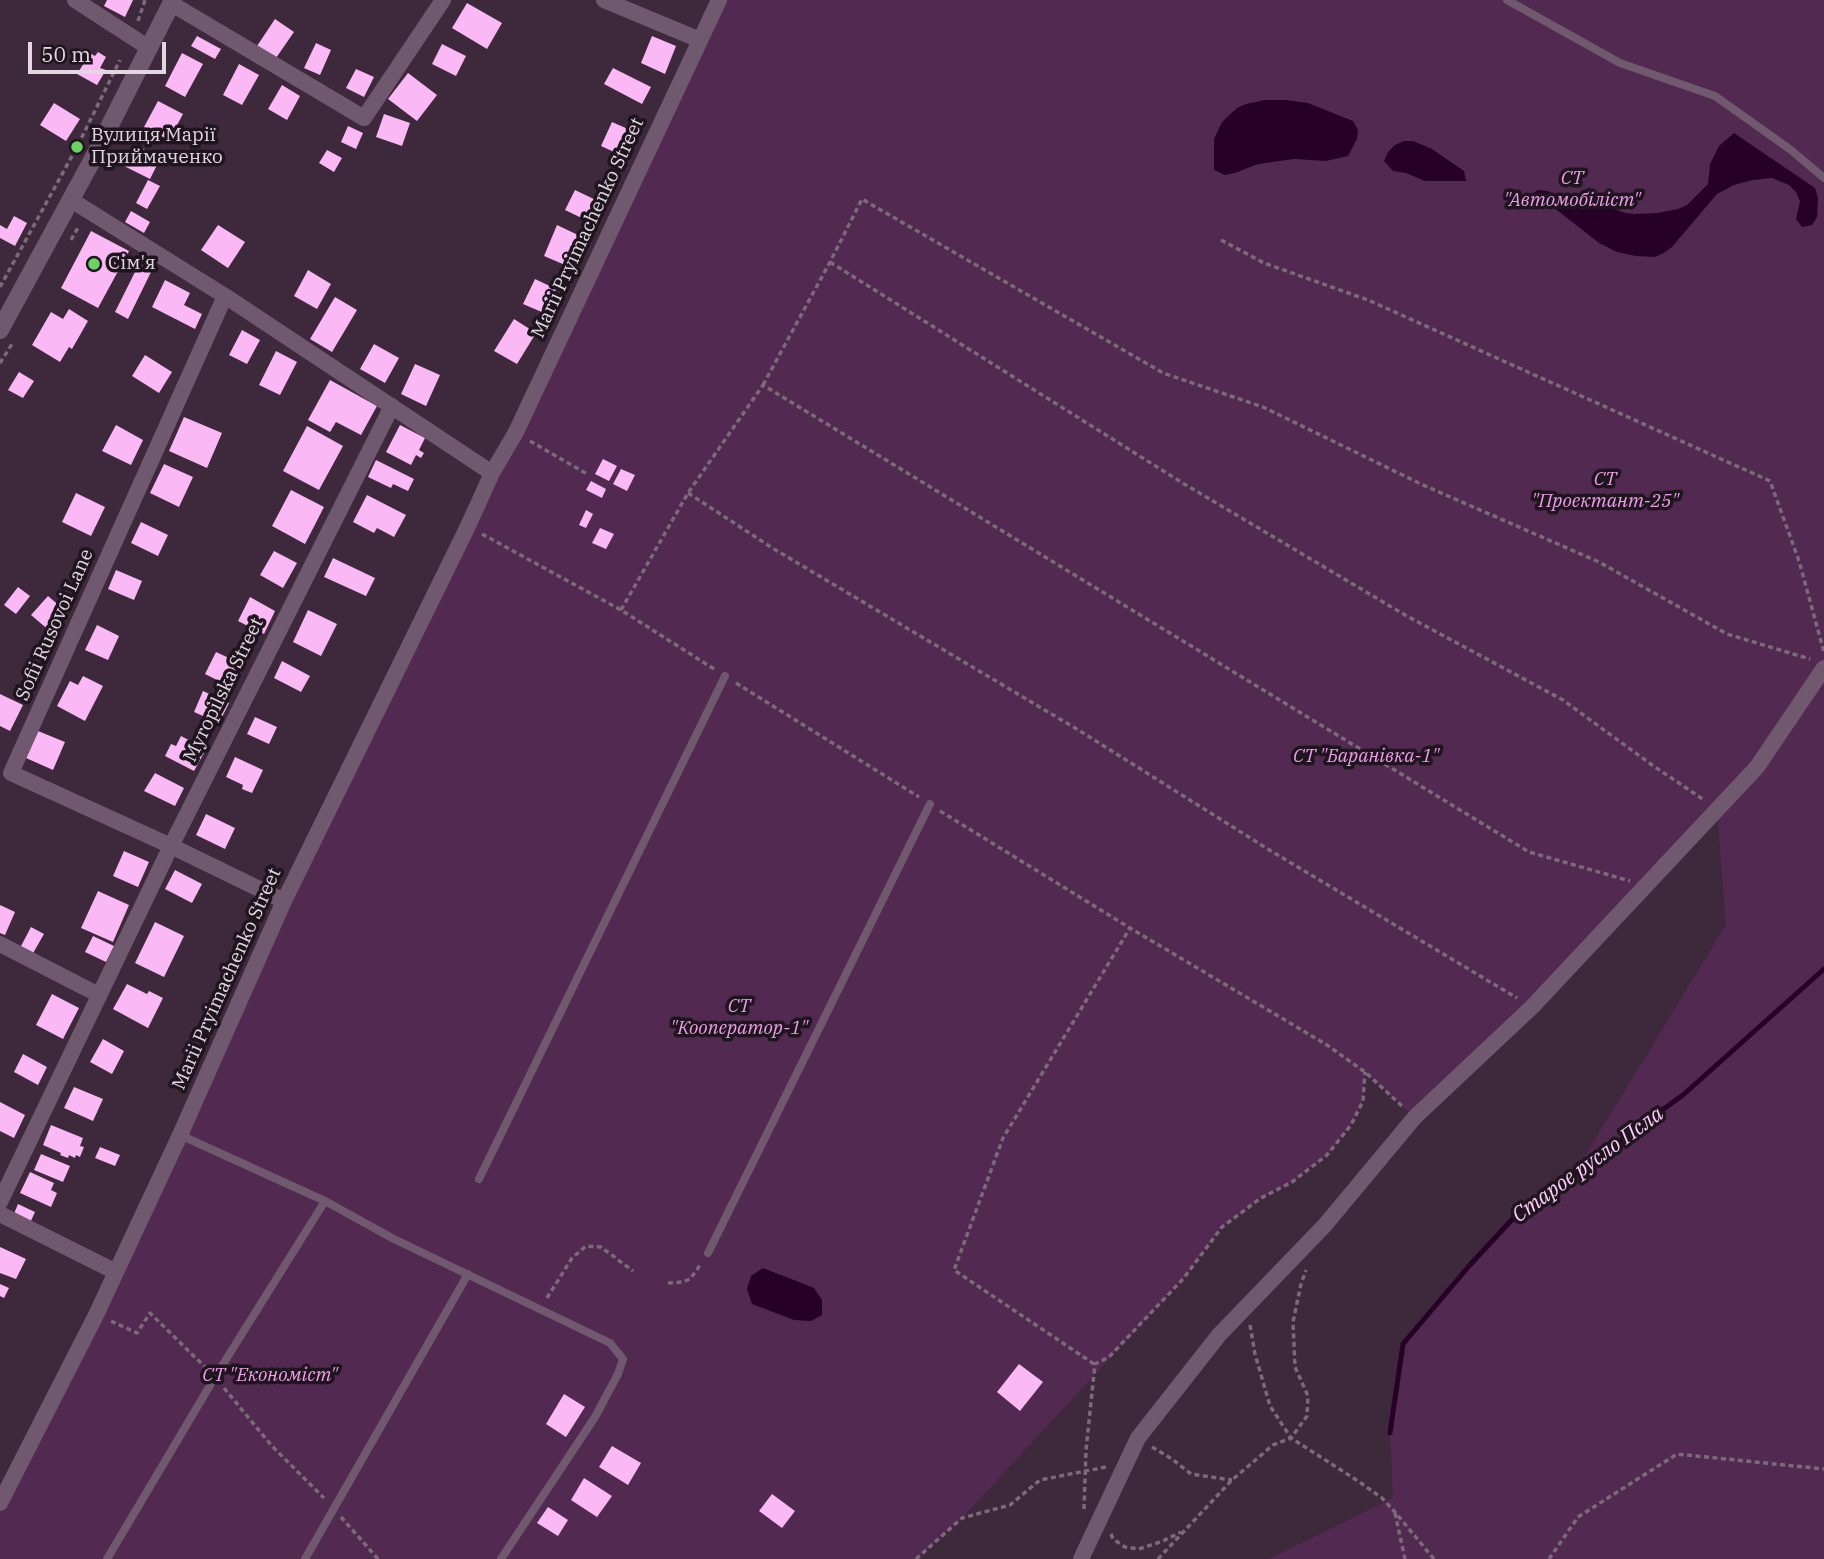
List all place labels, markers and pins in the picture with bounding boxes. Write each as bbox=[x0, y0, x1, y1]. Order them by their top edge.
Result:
place label: Вулиця Марії Приймаченко bbox=[91, 125, 223, 169]
marker: Вулиця Марії Приймаченко bbox=[69, 139, 85, 155]
place label: Сім'я bbox=[108, 253, 156, 275]
marker: Сім'я bbox=[86, 256, 102, 272]

